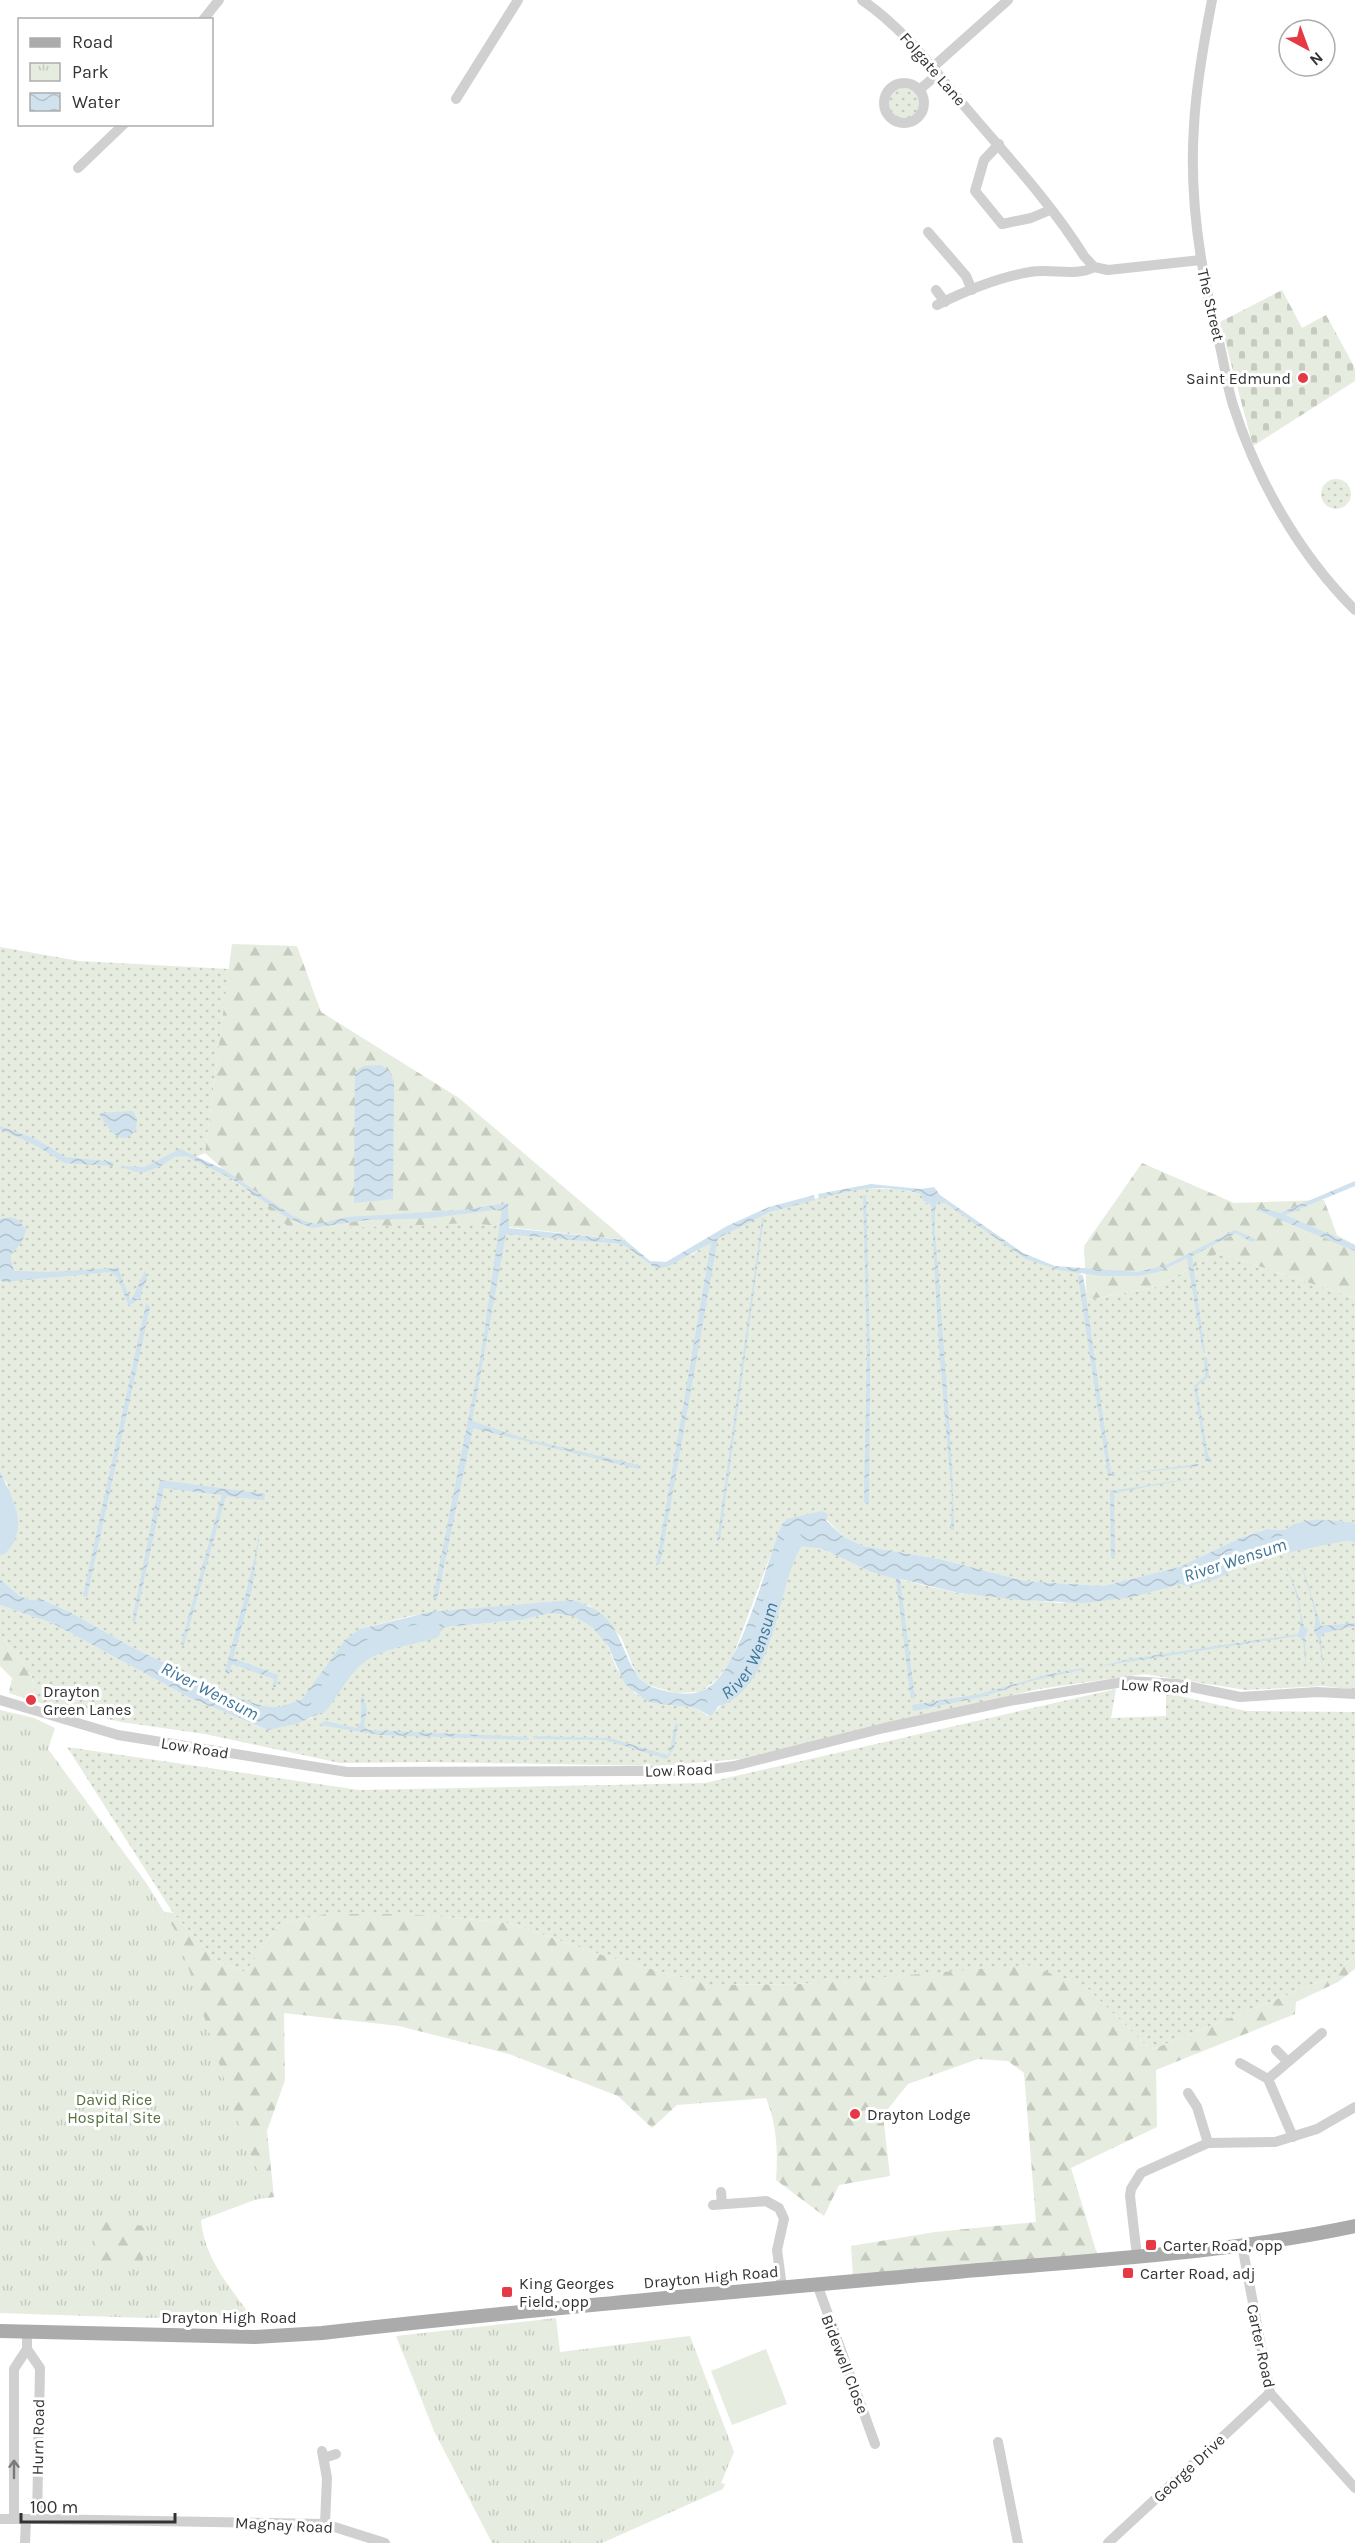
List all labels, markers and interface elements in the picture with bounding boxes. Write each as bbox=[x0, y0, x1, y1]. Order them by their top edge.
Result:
legend bbox=[18, 18, 213, 126]
north arrow bbox=[1277, 18, 1337, 78]
street label: Folgate Lane bbox=[896, 28, 970, 110]
text: Road bbox=[72, 31, 113, 53]
text: N bbox=[1306, 48, 1327, 70]
text: Park bbox=[72, 61, 109, 83]
text: Water bbox=[72, 91, 120, 113]
street label: The Street bbox=[1193, 267, 1229, 343]
place label: Saint Edmund bbox=[1186, 369, 1291, 388]
marker: Saint Edmund bbox=[1296, 371, 1310, 385]
water label: River Wensum bbox=[1181, 1533, 1289, 1587]
water label: River Wensum bbox=[717, 1600, 782, 1704]
water label: River Wensum bbox=[157, 1657, 263, 1725]
street label: Low Road bbox=[1120, 1675, 1190, 1697]
place label: Drayton Green Lanes bbox=[43, 1682, 132, 1719]
marker: Drayton Green Lanes bbox=[24, 1693, 38, 1707]
street label: Low Road bbox=[160, 1733, 230, 1763]
street label: Low Road bbox=[644, 1759, 714, 1781]
park label: David Rice Hospital Site bbox=[67, 2090, 161, 2127]
place label: Drayton Lodge bbox=[867, 2105, 971, 2124]
marker: Drayton Lodge bbox=[848, 2107, 862, 2121]
place label: Carter Road, opp bbox=[1163, 2236, 1283, 2255]
marker: Carter Road, opp bbox=[1144, 2238, 1158, 2252]
street label: Drayton High Road bbox=[643, 2262, 779, 2292]
place label: Carter Road, adj bbox=[1140, 2264, 1256, 2283]
marker: Carter Road, adj bbox=[1121, 2266, 1135, 2280]
place label: King Georges Field, opp bbox=[519, 2274, 614, 2311]
marker: King Georges Field, opp bbox=[500, 2285, 514, 2299]
street label: Carter Road bbox=[1243, 2302, 1279, 2390]
street label: Drayton High Road bbox=[161, 2308, 297, 2327]
street label: Bidewell Close bbox=[817, 2312, 873, 2416]
street label: Hurn Road bbox=[28, 2399, 48, 2475]
street label: George Drive bbox=[1149, 2430, 1229, 2506]
one-way arrow bbox=[8, 2459, 20, 2479]
scale bar bbox=[21, 2486, 176, 2524]
text: 100 m bbox=[30, 2496, 78, 2518]
street label: Magnay Road bbox=[235, 2513, 333, 2537]

